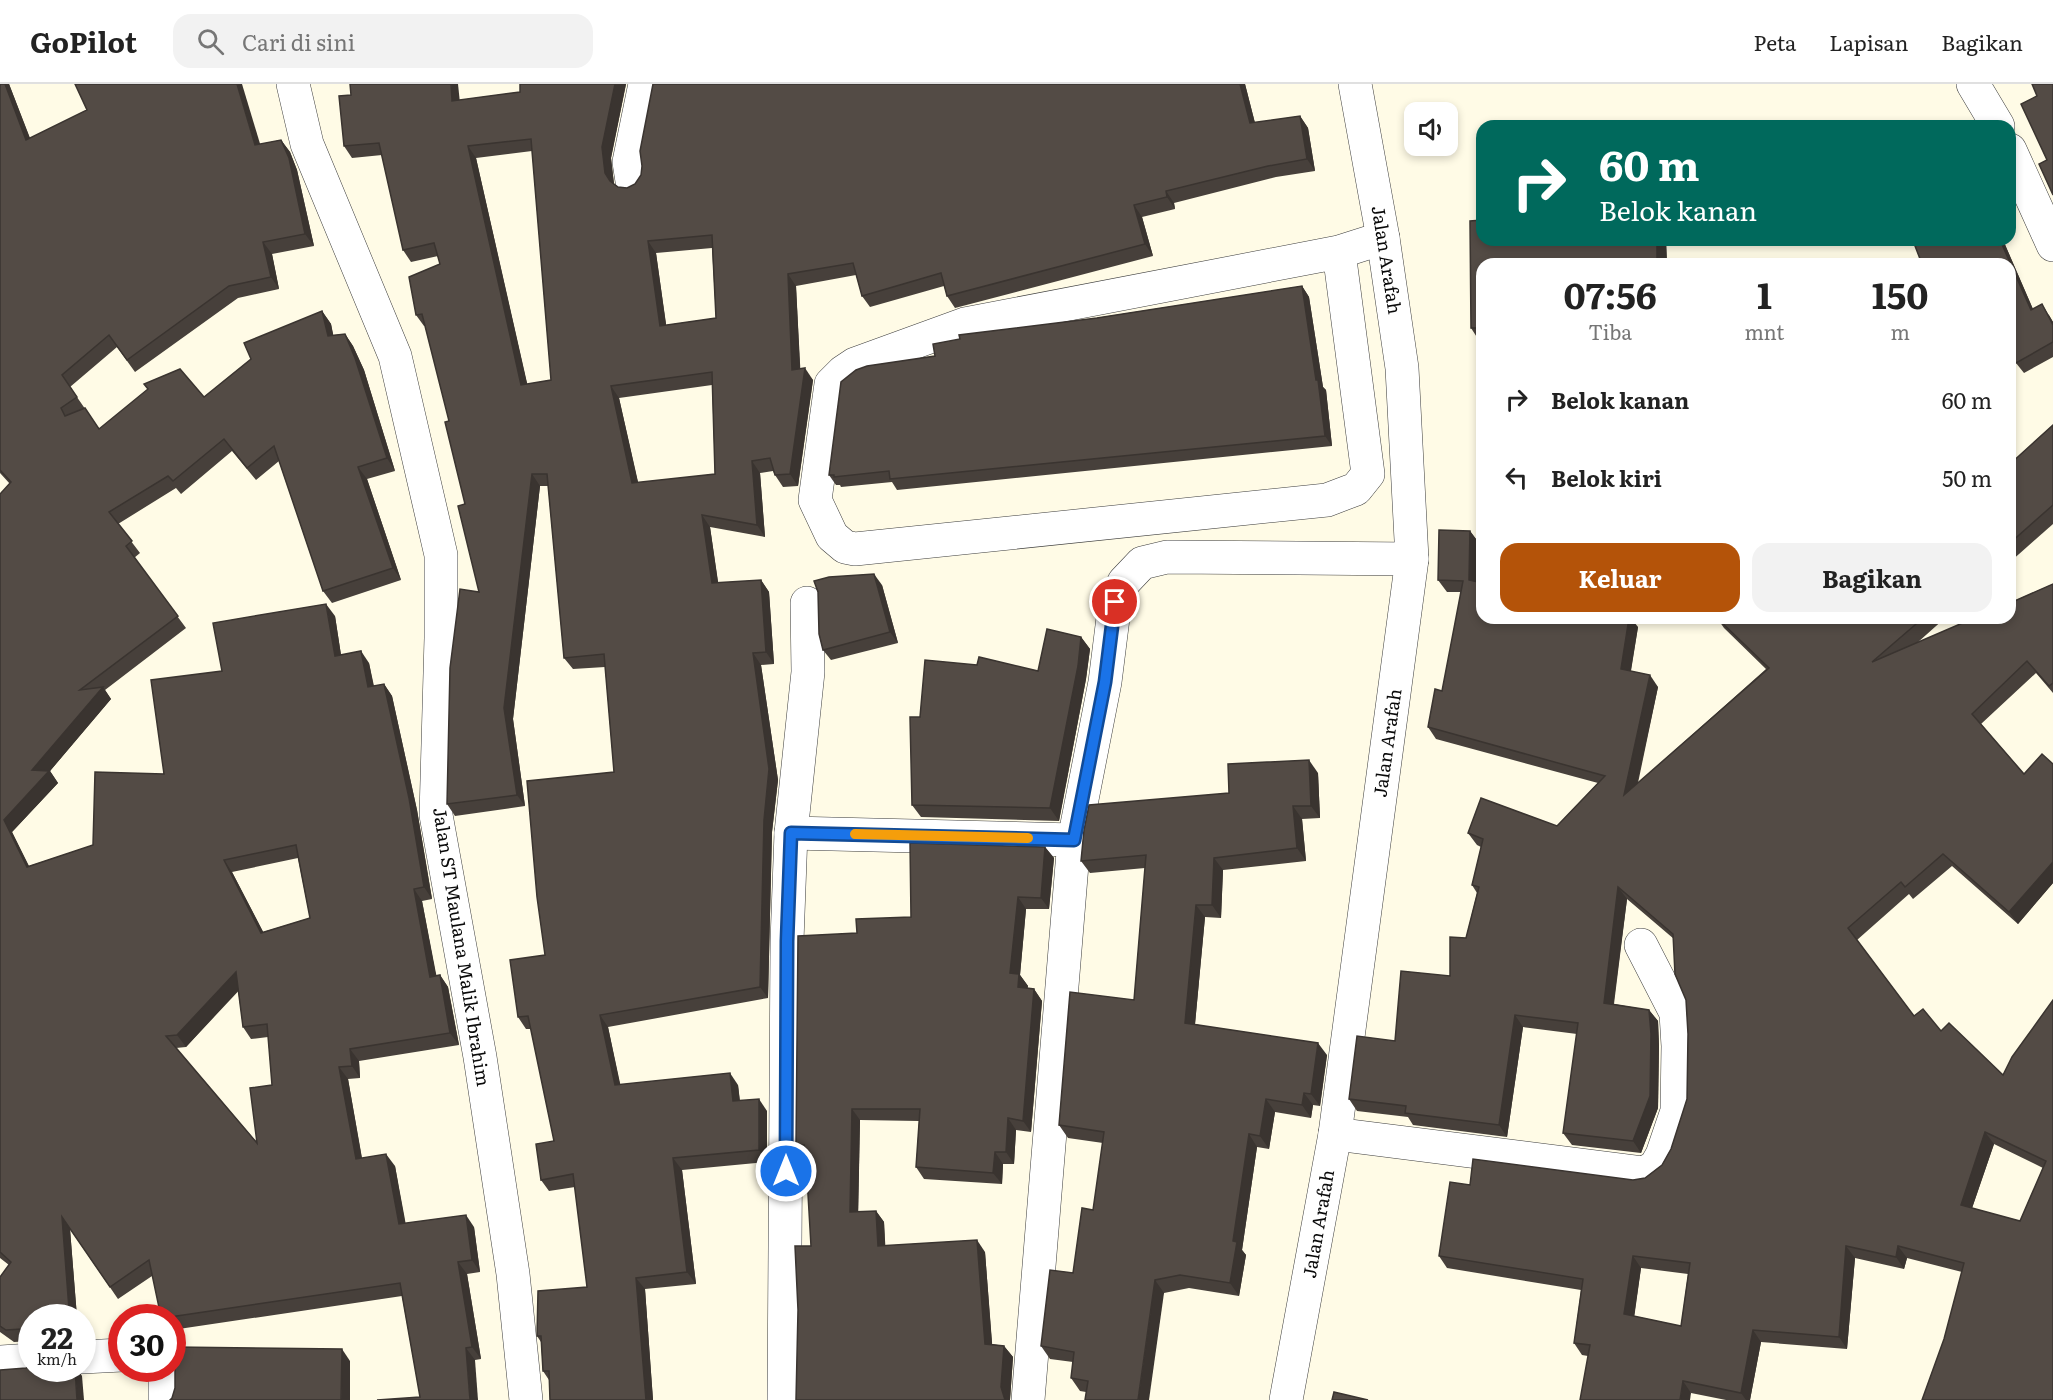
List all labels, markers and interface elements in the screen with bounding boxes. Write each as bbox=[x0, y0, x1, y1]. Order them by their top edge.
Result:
search box bbox=[173, 14, 593, 68]
text: GoPilot bbox=[30, 20, 137, 62]
icon: search bbox=[194, 25, 227, 58]
text: Cari di sini bbox=[242, 25, 355, 58]
text: Peta bbox=[1754, 26, 1796, 57]
text: Lapisan bbox=[1829, 26, 1908, 57]
text: Bagikan bbox=[1941, 26, 2023, 57]
map controls bbox=[1404, 102, 1458, 156]
button: sound bbox=[1404, 102, 1458, 156]
text: 60 m bbox=[1599, 132, 1700, 194]
icon: right bbox=[1500, 144, 1578, 222]
text: Belok kanan bbox=[1599, 189, 1757, 229]
street label: Jalan Arafah bbox=[1366, 204, 1409, 316]
text: 07:56 bbox=[1564, 267, 1657, 320]
text: 1 bbox=[1757, 267, 1772, 320]
text: 150 bbox=[1872, 267, 1928, 320]
text: Tiba bbox=[1588, 316, 1632, 346]
text: mnt bbox=[1744, 316, 1784, 346]
text: m bbox=[1890, 316, 1910, 346]
icon: right bbox=[1500, 383, 1533, 416]
text: Belok kanan bbox=[1551, 383, 1689, 416]
text: 60 m bbox=[1942, 383, 1992, 416]
icon: left bbox=[1500, 461, 1533, 494]
text: Belok kiri bbox=[1551, 461, 1662, 494]
text: 50 m bbox=[1942, 461, 1992, 494]
button: Keluar bbox=[1500, 543, 1740, 612]
button: Bagikan bbox=[1752, 543, 1992, 612]
pin bbox=[1089, 576, 1140, 627]
icon: arrive bbox=[1098, 585, 1131, 618]
street label: Jalan Arafah bbox=[1366, 687, 1408, 799]
street label: Jalan ST Maulana Malik Ibrahim bbox=[427, 805, 498, 1088]
position arrow bbox=[754, 1139, 818, 1203]
street label: Jalan Arafah bbox=[1295, 1167, 1340, 1280]
speed limit sign: 30 bbox=[108, 1304, 186, 1382]
text: 22 bbox=[41, 1314, 73, 1358]
text: km/h bbox=[37, 1347, 77, 1370]

